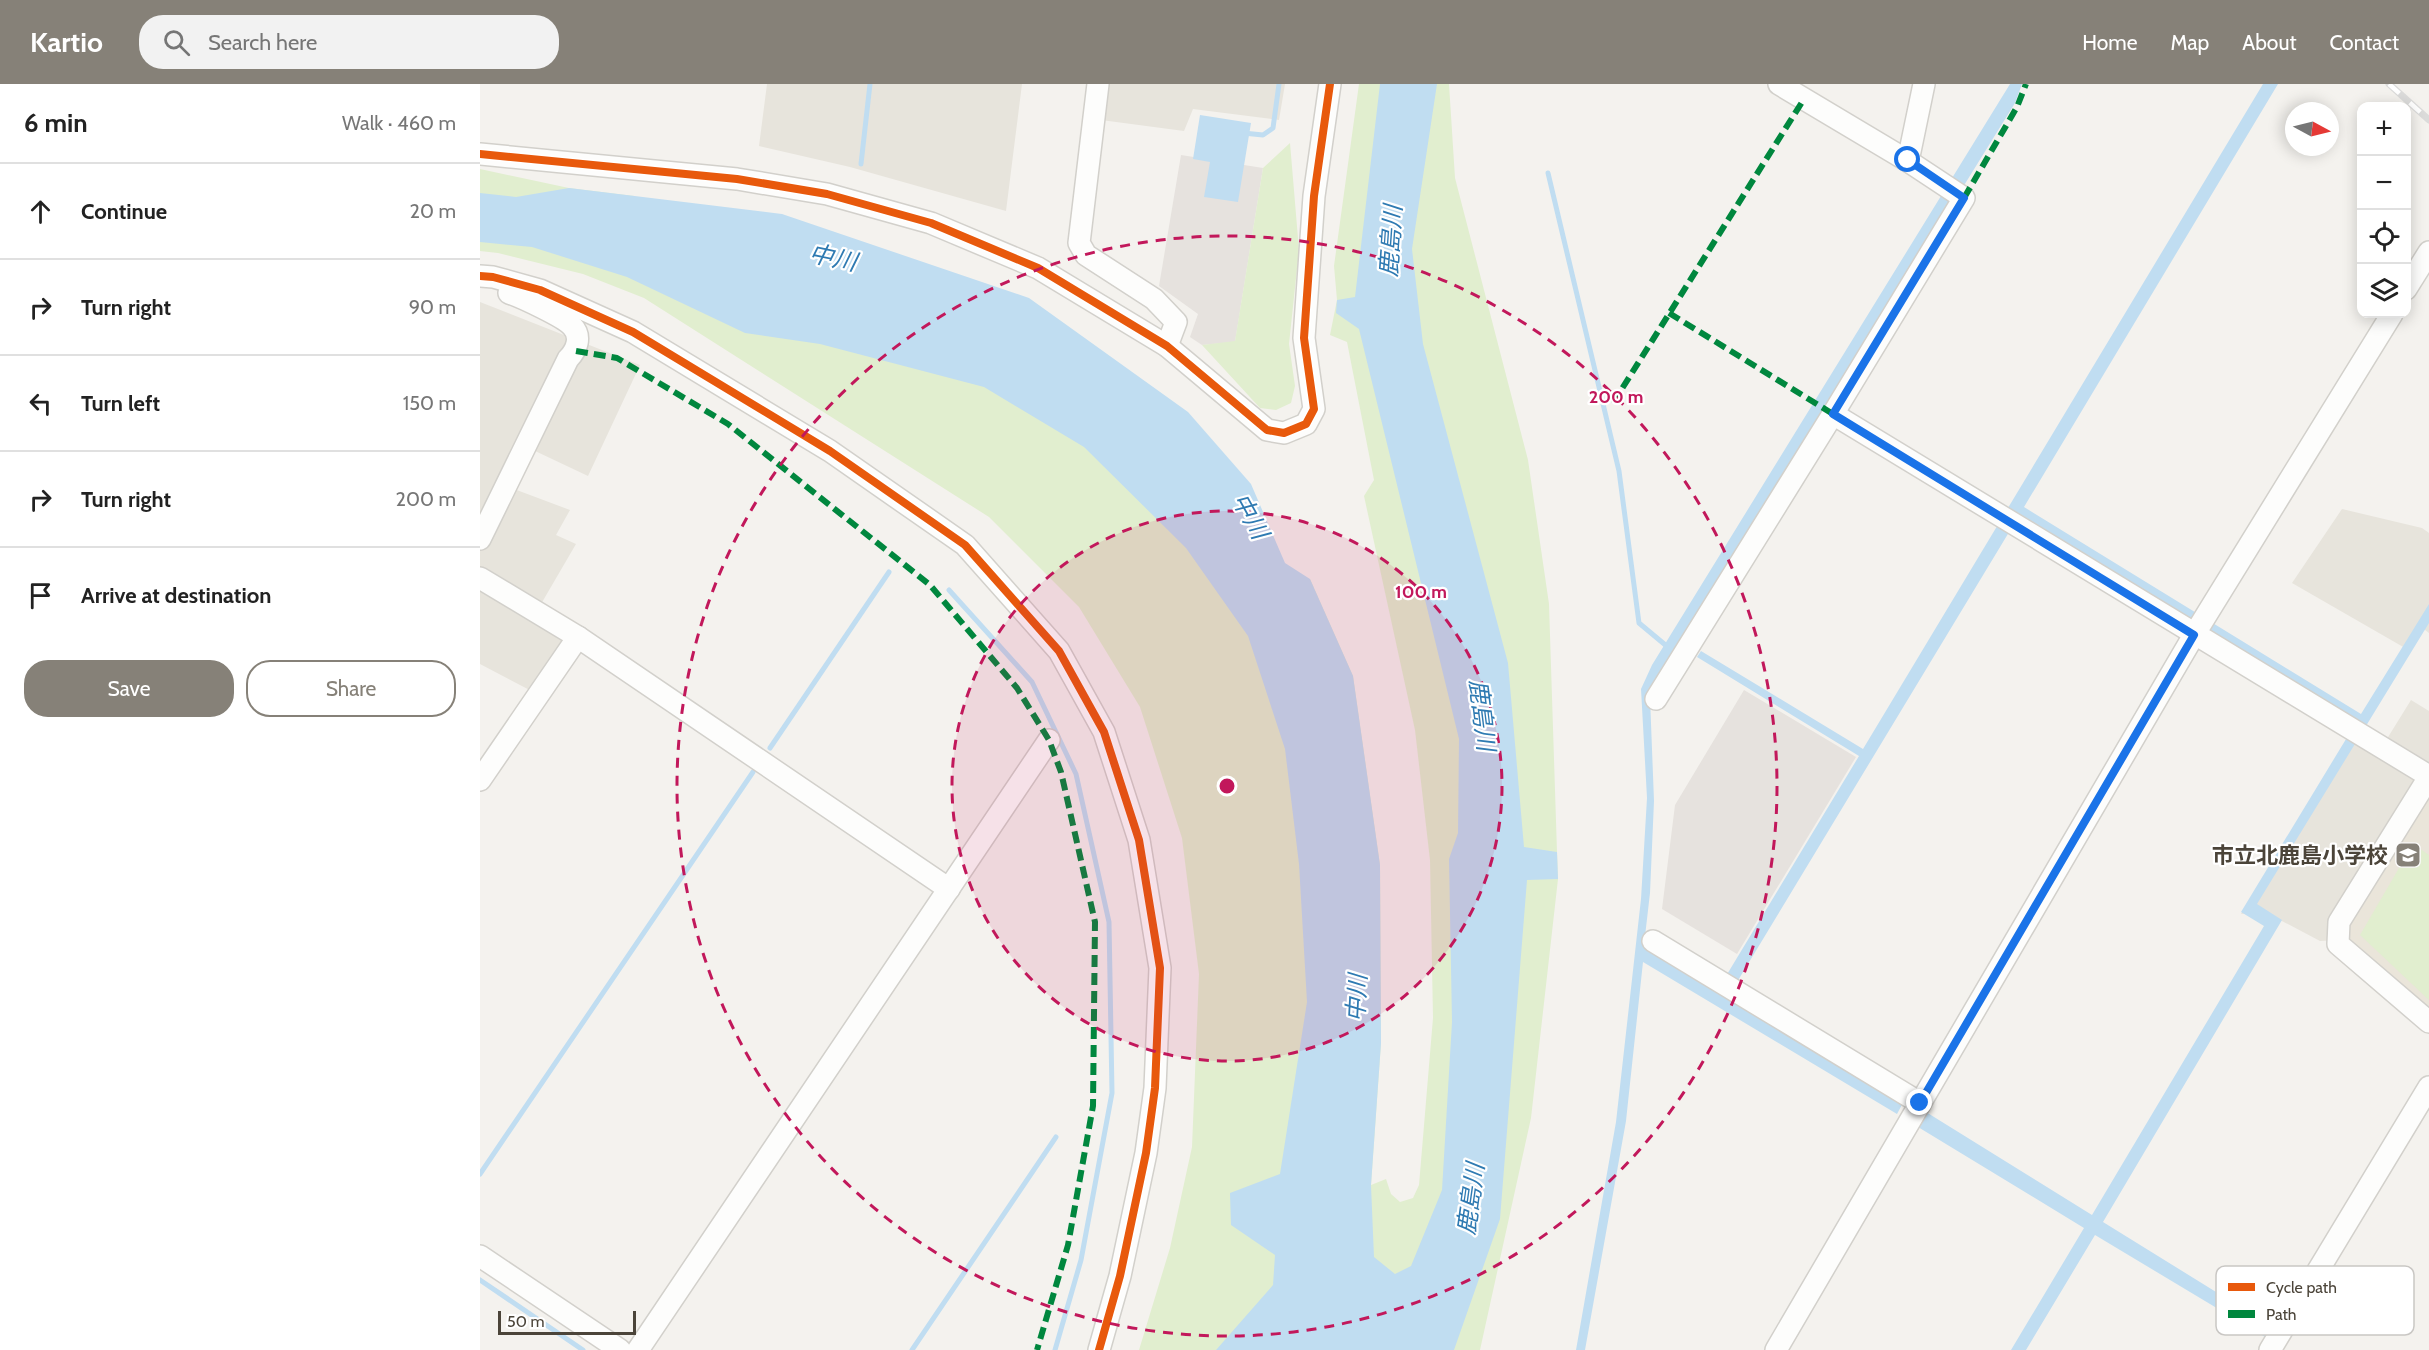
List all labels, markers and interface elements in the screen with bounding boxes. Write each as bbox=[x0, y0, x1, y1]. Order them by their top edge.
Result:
search box bbox=[139, 15, 559, 69]
text: Kartio bbox=[30, 25, 103, 59]
icon: search bbox=[160, 26, 193, 59]
text: Search here bbox=[208, 29, 317, 56]
text: Home bbox=[2082, 30, 2138, 55]
text: Map bbox=[2171, 30, 2209, 55]
text: About bbox=[2242, 30, 2296, 55]
text: Contact bbox=[2329, 30, 2399, 55]
north arrow bbox=[2285, 102, 2339, 156]
map controls bbox=[2357, 102, 2411, 318]
button: + bbox=[2357, 102, 2411, 156]
text: 6 min bbox=[24, 107, 88, 139]
text: Walk · 460 m bbox=[342, 111, 456, 135]
route start bbox=[1894, 146, 1920, 172]
button: − bbox=[2357, 156, 2411, 210]
icon: ahead bbox=[24, 195, 57, 228]
text: Continue bbox=[81, 198, 167, 225]
text: 20 m bbox=[410, 199, 456, 223]
water label: 鹿島川 bbox=[1374, 201, 1408, 278]
button: locate bbox=[2357, 210, 2411, 264]
water label: 中川 bbox=[807, 238, 863, 277]
button: layers bbox=[2357, 264, 2411, 318]
icon: right bbox=[24, 291, 57, 324]
text: Turn right bbox=[81, 294, 171, 321]
text: 90 m bbox=[409, 295, 456, 319]
text: 200 m bbox=[1589, 386, 1643, 408]
icon: left bbox=[24, 387, 57, 420]
text: Turn left bbox=[81, 390, 160, 417]
text: 150 m bbox=[403, 391, 456, 415]
icon: right bbox=[24, 483, 57, 516]
text: Turn right bbox=[81, 486, 171, 513]
text: 200 m bbox=[396, 487, 456, 511]
water label: 中川 bbox=[1226, 488, 1276, 546]
icon: arrive bbox=[24, 579, 57, 612]
text: 100 m bbox=[1395, 581, 1447, 603]
text: Arrive at destination bbox=[81, 582, 271, 609]
button: Save bbox=[24, 660, 234, 717]
button: Share bbox=[246, 660, 456, 717]
water label: 鹿島川 bbox=[1464, 677, 1502, 755]
centre of rings bbox=[1217, 776, 1237, 796]
school or university icon: 市立北鹿島小学校 bbox=[2393, 840, 2423, 870]
place label: 市立北鹿島小学校 bbox=[2212, 842, 2388, 869]
water label: 中川 bbox=[1341, 970, 1372, 1023]
route end bbox=[1906, 1089, 1932, 1115]
water label: 鹿島川 bbox=[1451, 1158, 1490, 1237]
legend bbox=[2216, 1266, 2414, 1335]
text: Cycle path bbox=[2266, 1278, 2337, 1297]
text: Path bbox=[2266, 1305, 2297, 1324]
scale bar bbox=[498, 1308, 636, 1336]
text: 50 m bbox=[507, 1312, 544, 1331]

